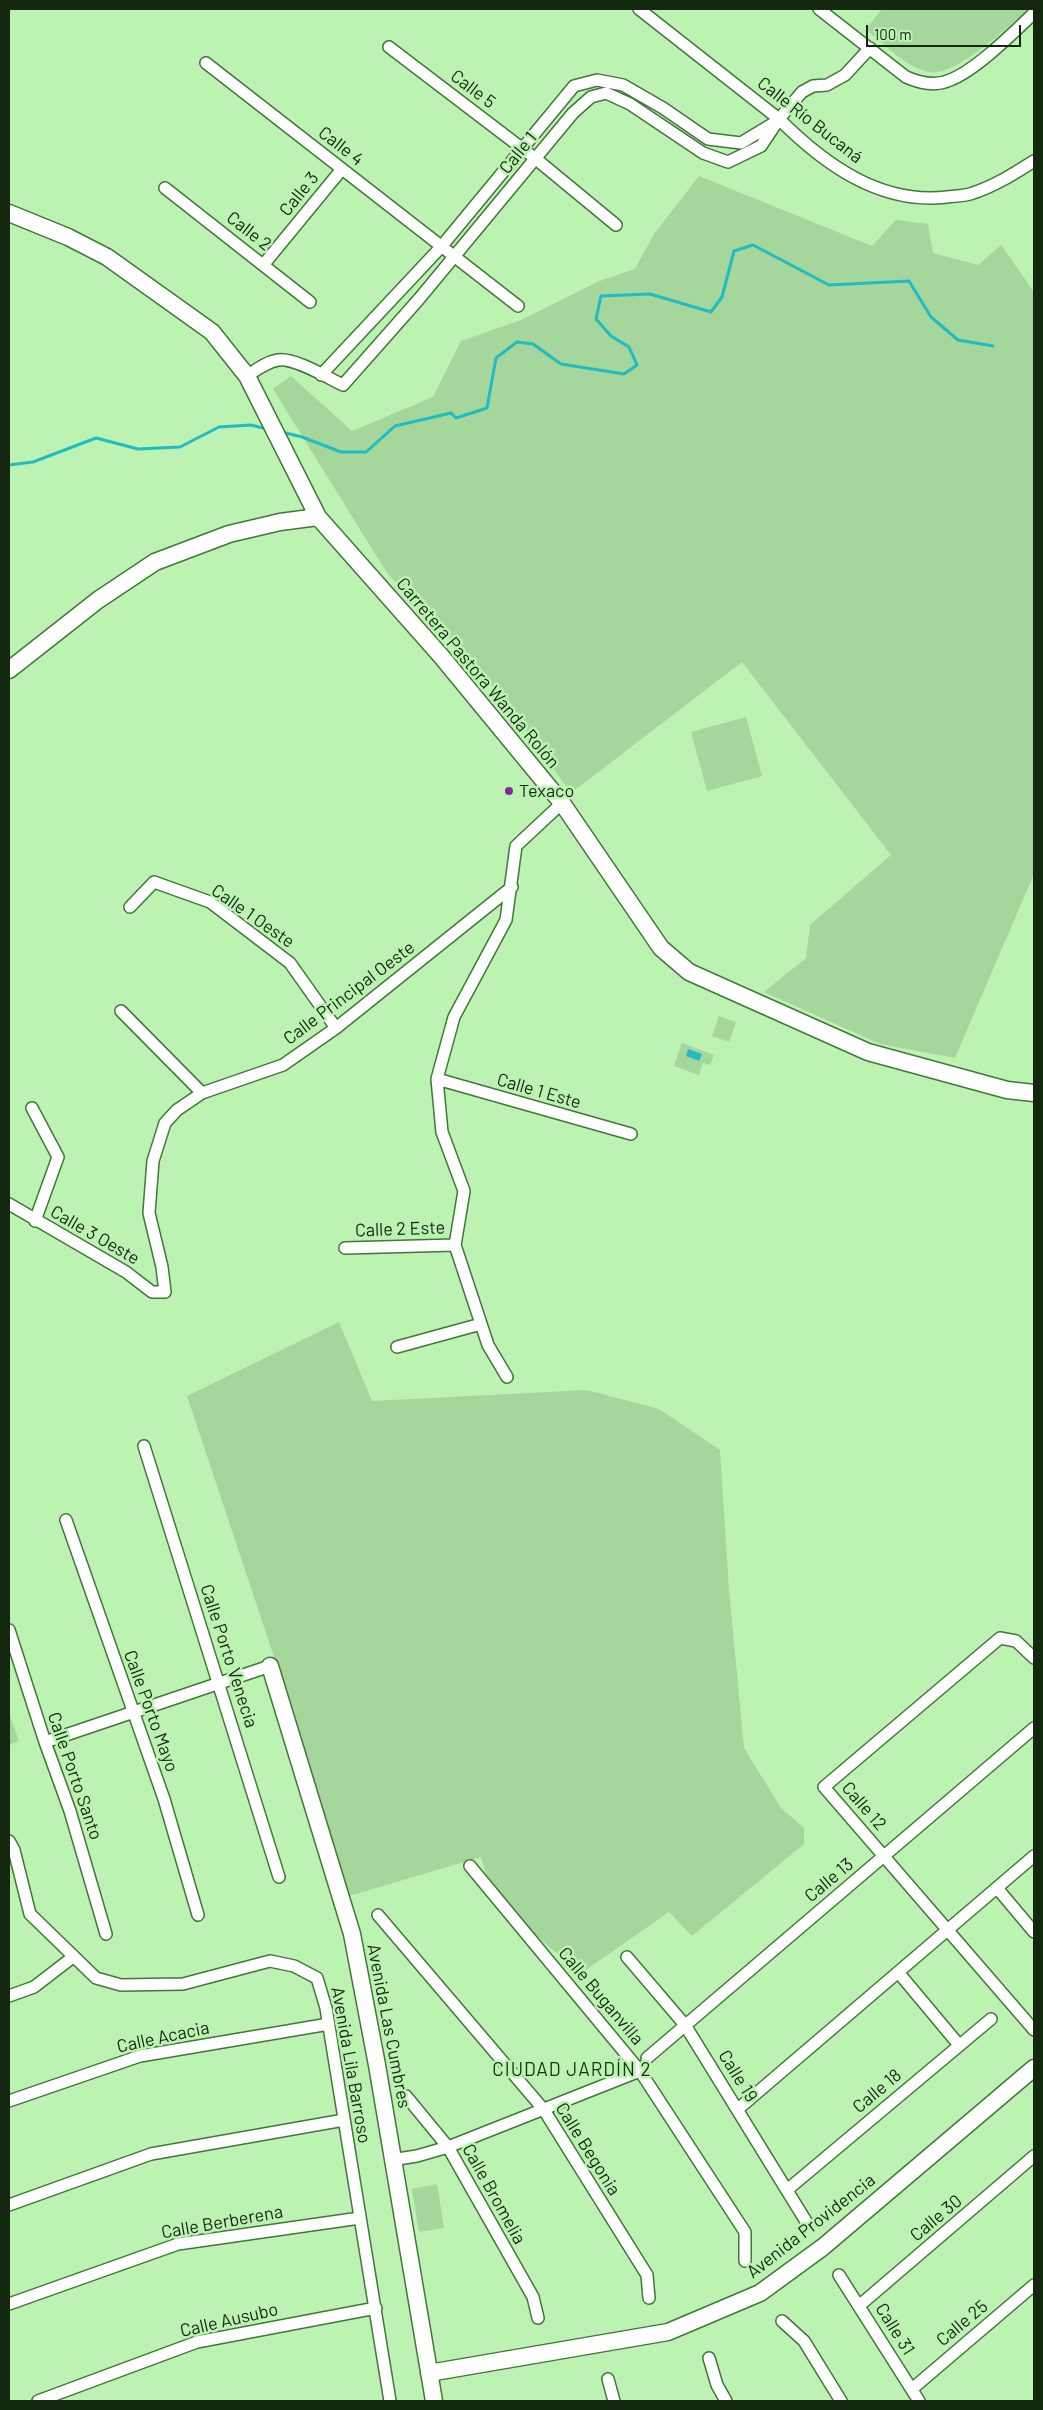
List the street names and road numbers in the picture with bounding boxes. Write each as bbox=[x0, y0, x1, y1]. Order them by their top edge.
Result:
street label: Calle 5 bbox=[446, 65, 500, 113]
street label: Calle Río Bucaná bbox=[753, 72, 867, 168]
street label: Calle 4 bbox=[314, 122, 368, 170]
street label: Calle 1 bbox=[495, 128, 541, 178]
street label: Calle 3 bbox=[275, 167, 323, 221]
street label: Calle 2 bbox=[222, 207, 276, 255]
street label: Carretera Pastora Wanda Rolón bbox=[392, 573, 564, 773]
street label: Calle 1 Oeste bbox=[207, 879, 299, 953]
street label: Calle Principal Oeste bbox=[279, 937, 419, 1049]
street label: Calle 1 Este bbox=[494, 1069, 584, 1113]
street label: Calle 3 Oeste bbox=[47, 1201, 143, 1269]
street label: Calle 2 Este bbox=[355, 1217, 445, 1241]
street label: Calle Porto Venecia bbox=[196, 1581, 262, 1731]
street label: Calle Porto Mayo bbox=[119, 1647, 183, 1775]
street label: Calle Porto Santo bbox=[43, 1709, 107, 1843]
street label: Calle 12 bbox=[837, 1777, 891, 1835]
street label: Calle 13 bbox=[800, 1853, 858, 1907]
street label: Avenida Las Cumbres bbox=[362, 1942, 416, 2110]
street label: Calle Buganvilla bbox=[554, 1943, 648, 2049]
street label: Avenida Lila Barroso bbox=[327, 1985, 375, 2145]
street label: Calle Acacia bbox=[115, 2017, 211, 2057]
street label: Calle 19 bbox=[714, 2046, 762, 2106]
street label: Calle 18 bbox=[848, 2064, 906, 2118]
street label: Calle Begonia bbox=[551, 2099, 625, 2199]
street label: Calle Bromelia bbox=[458, 2140, 530, 2248]
street label: Avenida Providencia bbox=[742, 2169, 880, 2283]
street label: Calle 30 bbox=[906, 2190, 966, 2246]
street label: Calle Berberena bbox=[159, 2201, 285, 2243]
street label: Calle 25 bbox=[932, 2295, 992, 2351]
street label: Calle Ausubo bbox=[178, 2298, 280, 2342]
street label: Calle 31 bbox=[871, 2299, 919, 2359]

